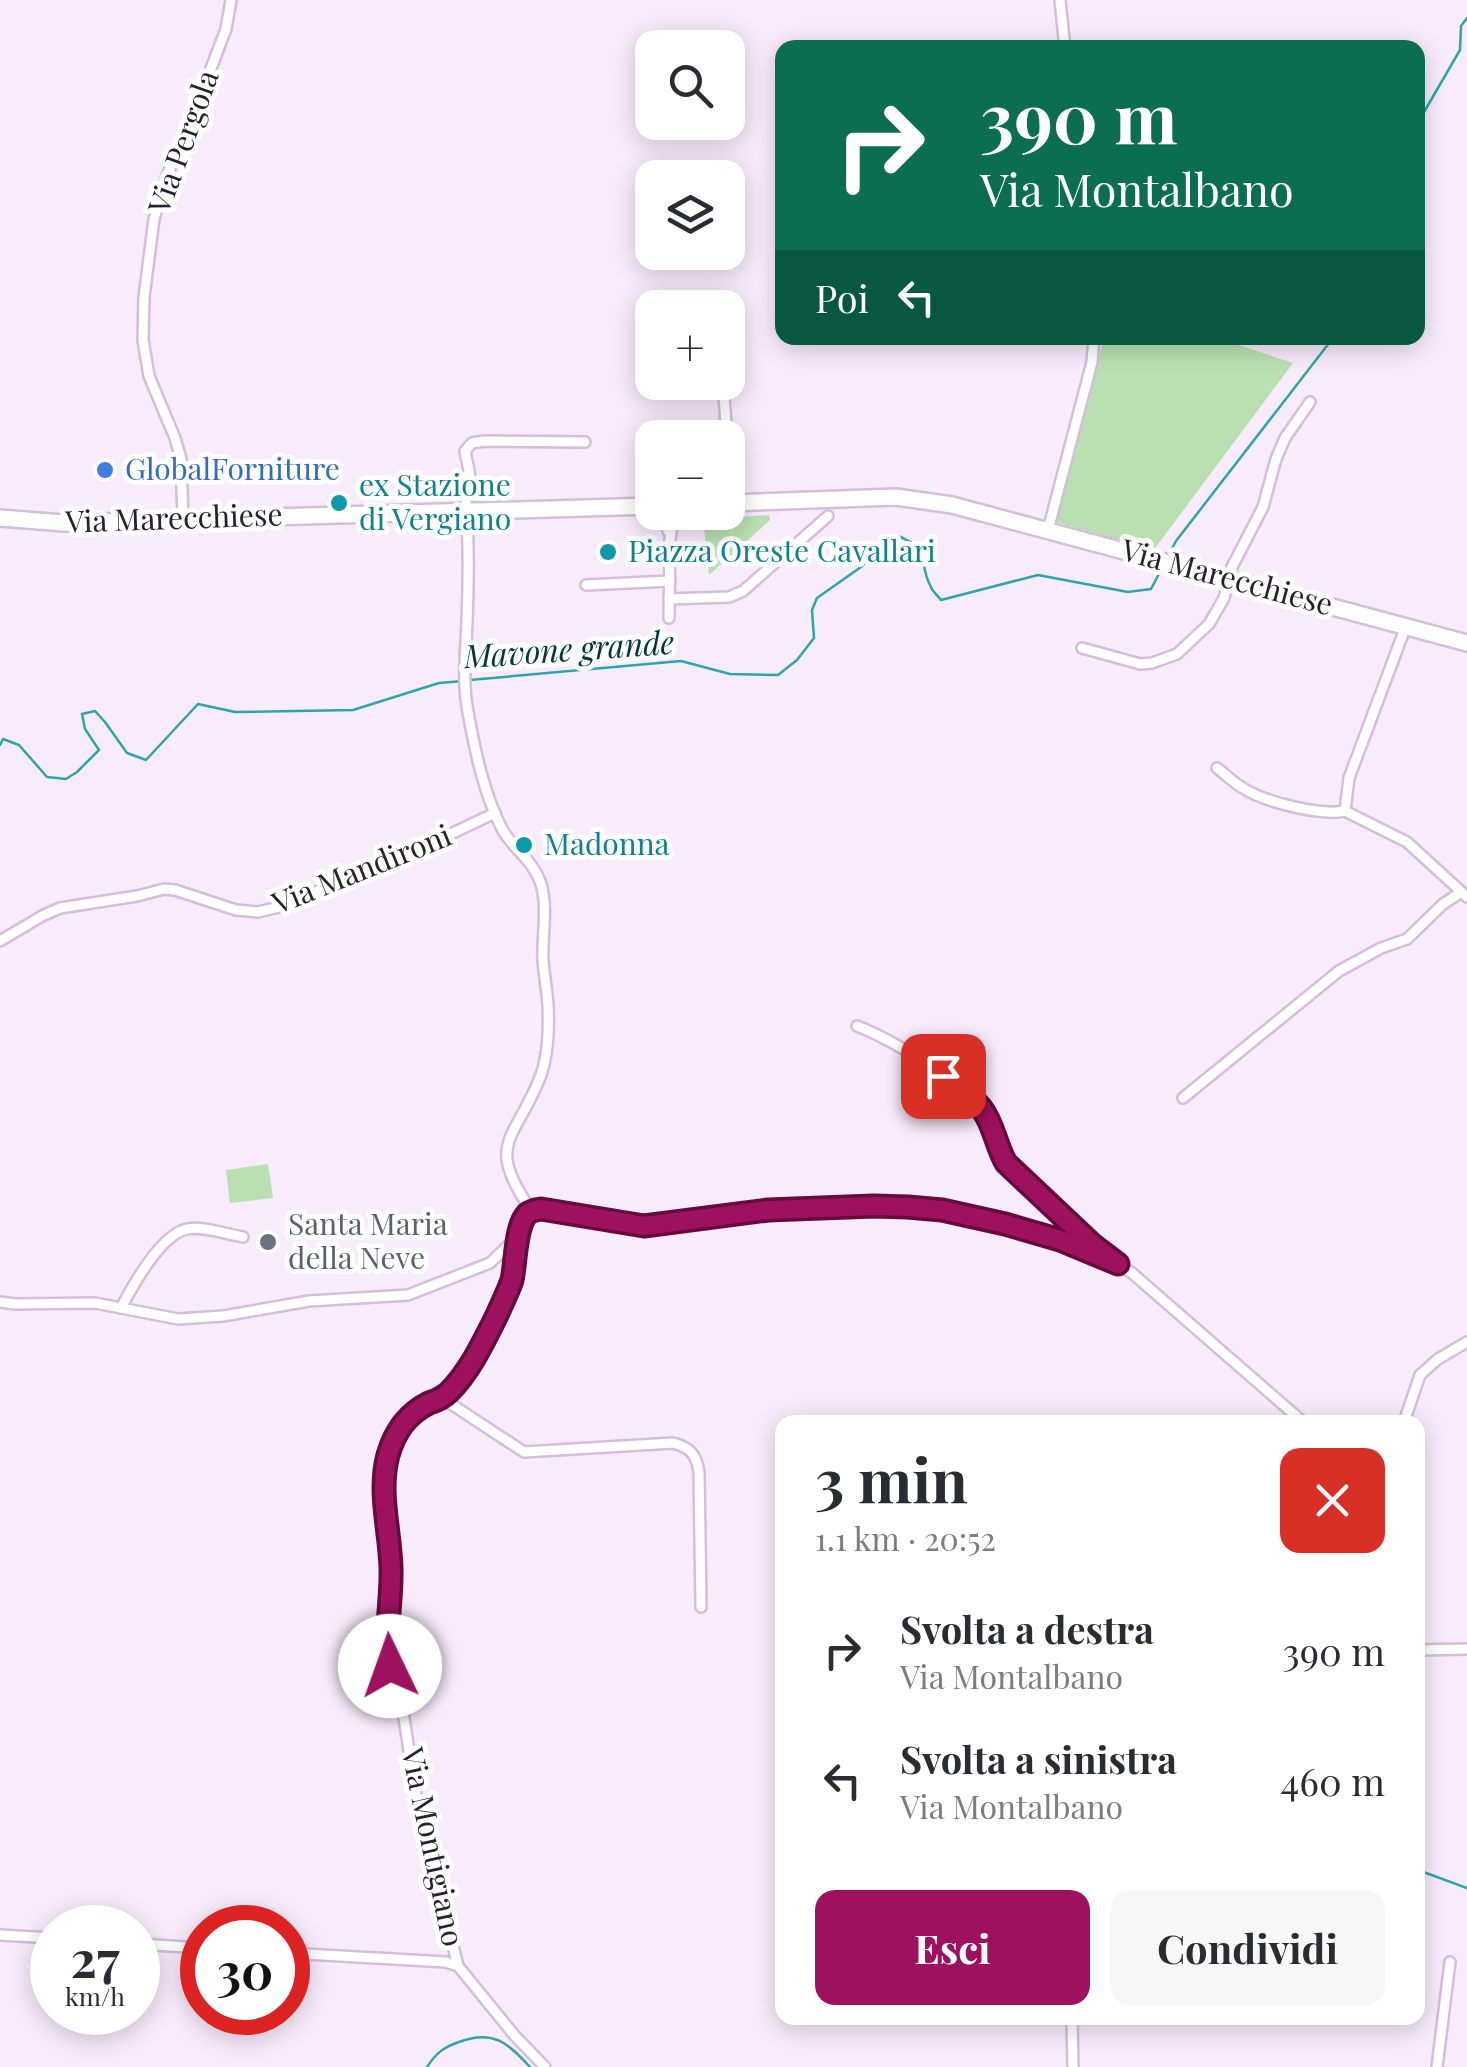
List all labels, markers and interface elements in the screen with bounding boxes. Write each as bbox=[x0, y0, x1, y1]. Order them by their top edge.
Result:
map controls bbox=[635, 30, 745, 530]
button: search bbox=[635, 30, 745, 140]
street label: Via Pergola bbox=[137, 64, 227, 220]
text: 390 m bbox=[980, 68, 1178, 162]
icon: right bbox=[815, 80, 945, 210]
text: Via Montalbano bbox=[980, 158, 1294, 218]
button: layers bbox=[635, 160, 745, 270]
icon: left bbox=[889, 270, 944, 325]
text: Poi bbox=[815, 272, 869, 323]
button: + bbox=[635, 290, 745, 400]
button: − bbox=[635, 420, 745, 530]
place label: GlobalForniture bbox=[125, 448, 340, 488]
marker: GlobalForniture bbox=[94, 459, 116, 481]
place label: ex Stazione di Vergiano bbox=[359, 464, 511, 538]
marker: ex Stazione di Vergiano bbox=[328, 492, 350, 514]
street label: Via Marecchiese bbox=[64, 493, 283, 541]
street label: Via Marecchiese bbox=[1117, 528, 1338, 623]
place label: Piazza Oreste Cavallari bbox=[628, 530, 936, 570]
marker: Piazza Oreste Cavallari bbox=[597, 541, 619, 563]
water label: Mavone grande bbox=[460, 619, 676, 676]
street label: Via Mandironi bbox=[265, 814, 457, 923]
place label: Madonna bbox=[544, 823, 670, 863]
marker: Madonna bbox=[513, 834, 535, 856]
pin bbox=[901, 1034, 986, 1119]
icon: arrive bbox=[916, 1049, 971, 1104]
place label: Santa Maria della Neve bbox=[288, 1203, 448, 1277]
marker: Santa Maria della Neve bbox=[257, 1231, 279, 1253]
text: 3 min bbox=[815, 1438, 968, 1518]
button: close bbox=[1280, 1448, 1385, 1553]
text: 1.1 km · 20:52 bbox=[815, 1516, 996, 1559]
text: Svolta a destra bbox=[900, 1603, 1154, 1654]
position arrow bbox=[338, 1614, 442, 1718]
icon: right bbox=[815, 1623, 870, 1678]
text: 390 m bbox=[1283, 1625, 1385, 1676]
text: Via Montalbano bbox=[900, 1654, 1123, 1697]
text: Svolta a sinistra bbox=[900, 1733, 1177, 1784]
street label: Via Montigiano bbox=[393, 1743, 475, 1950]
icon: left bbox=[815, 1753, 870, 1808]
text: 460 m bbox=[1281, 1755, 1385, 1806]
text: Via Montalbano bbox=[900, 1784, 1123, 1827]
button: Esci bbox=[815, 1890, 1090, 2005]
button: Condividi bbox=[1110, 1890, 1385, 2005]
speed limit sign: 30 bbox=[180, 1905, 310, 2035]
text: 27 bbox=[71, 1924, 119, 1991]
text: km/h bbox=[65, 1979, 125, 2012]

